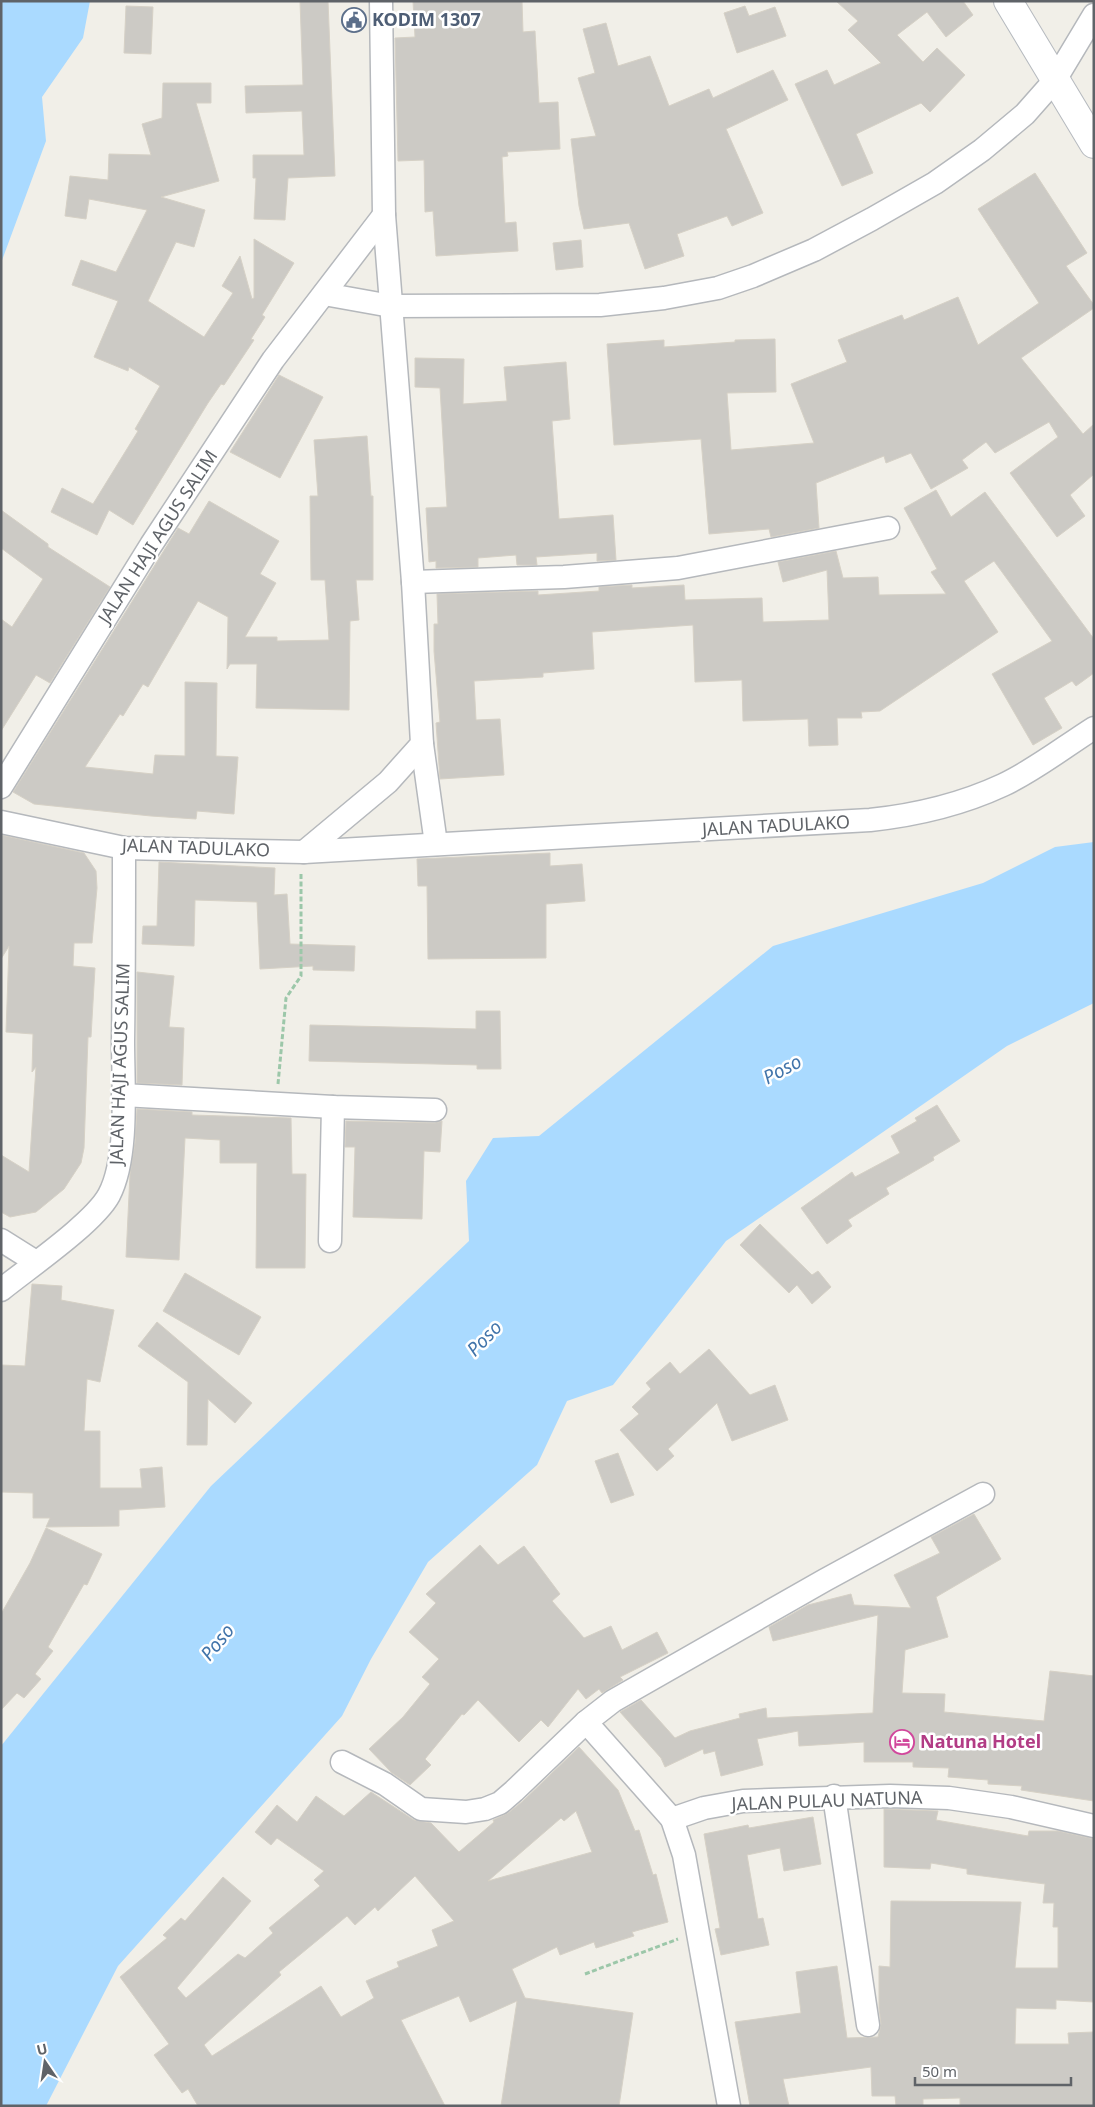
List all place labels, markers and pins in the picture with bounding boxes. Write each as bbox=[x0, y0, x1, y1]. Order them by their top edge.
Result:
public building icon: KODIM 1307 bbox=[341, 7, 367, 33]
place label: KODIM 1307 bbox=[372, 7, 481, 31]
hotel icon: Natuna Hotel bbox=[889, 1729, 915, 1755]
place label: Natuna Hotel bbox=[920, 1729, 1041, 1753]

